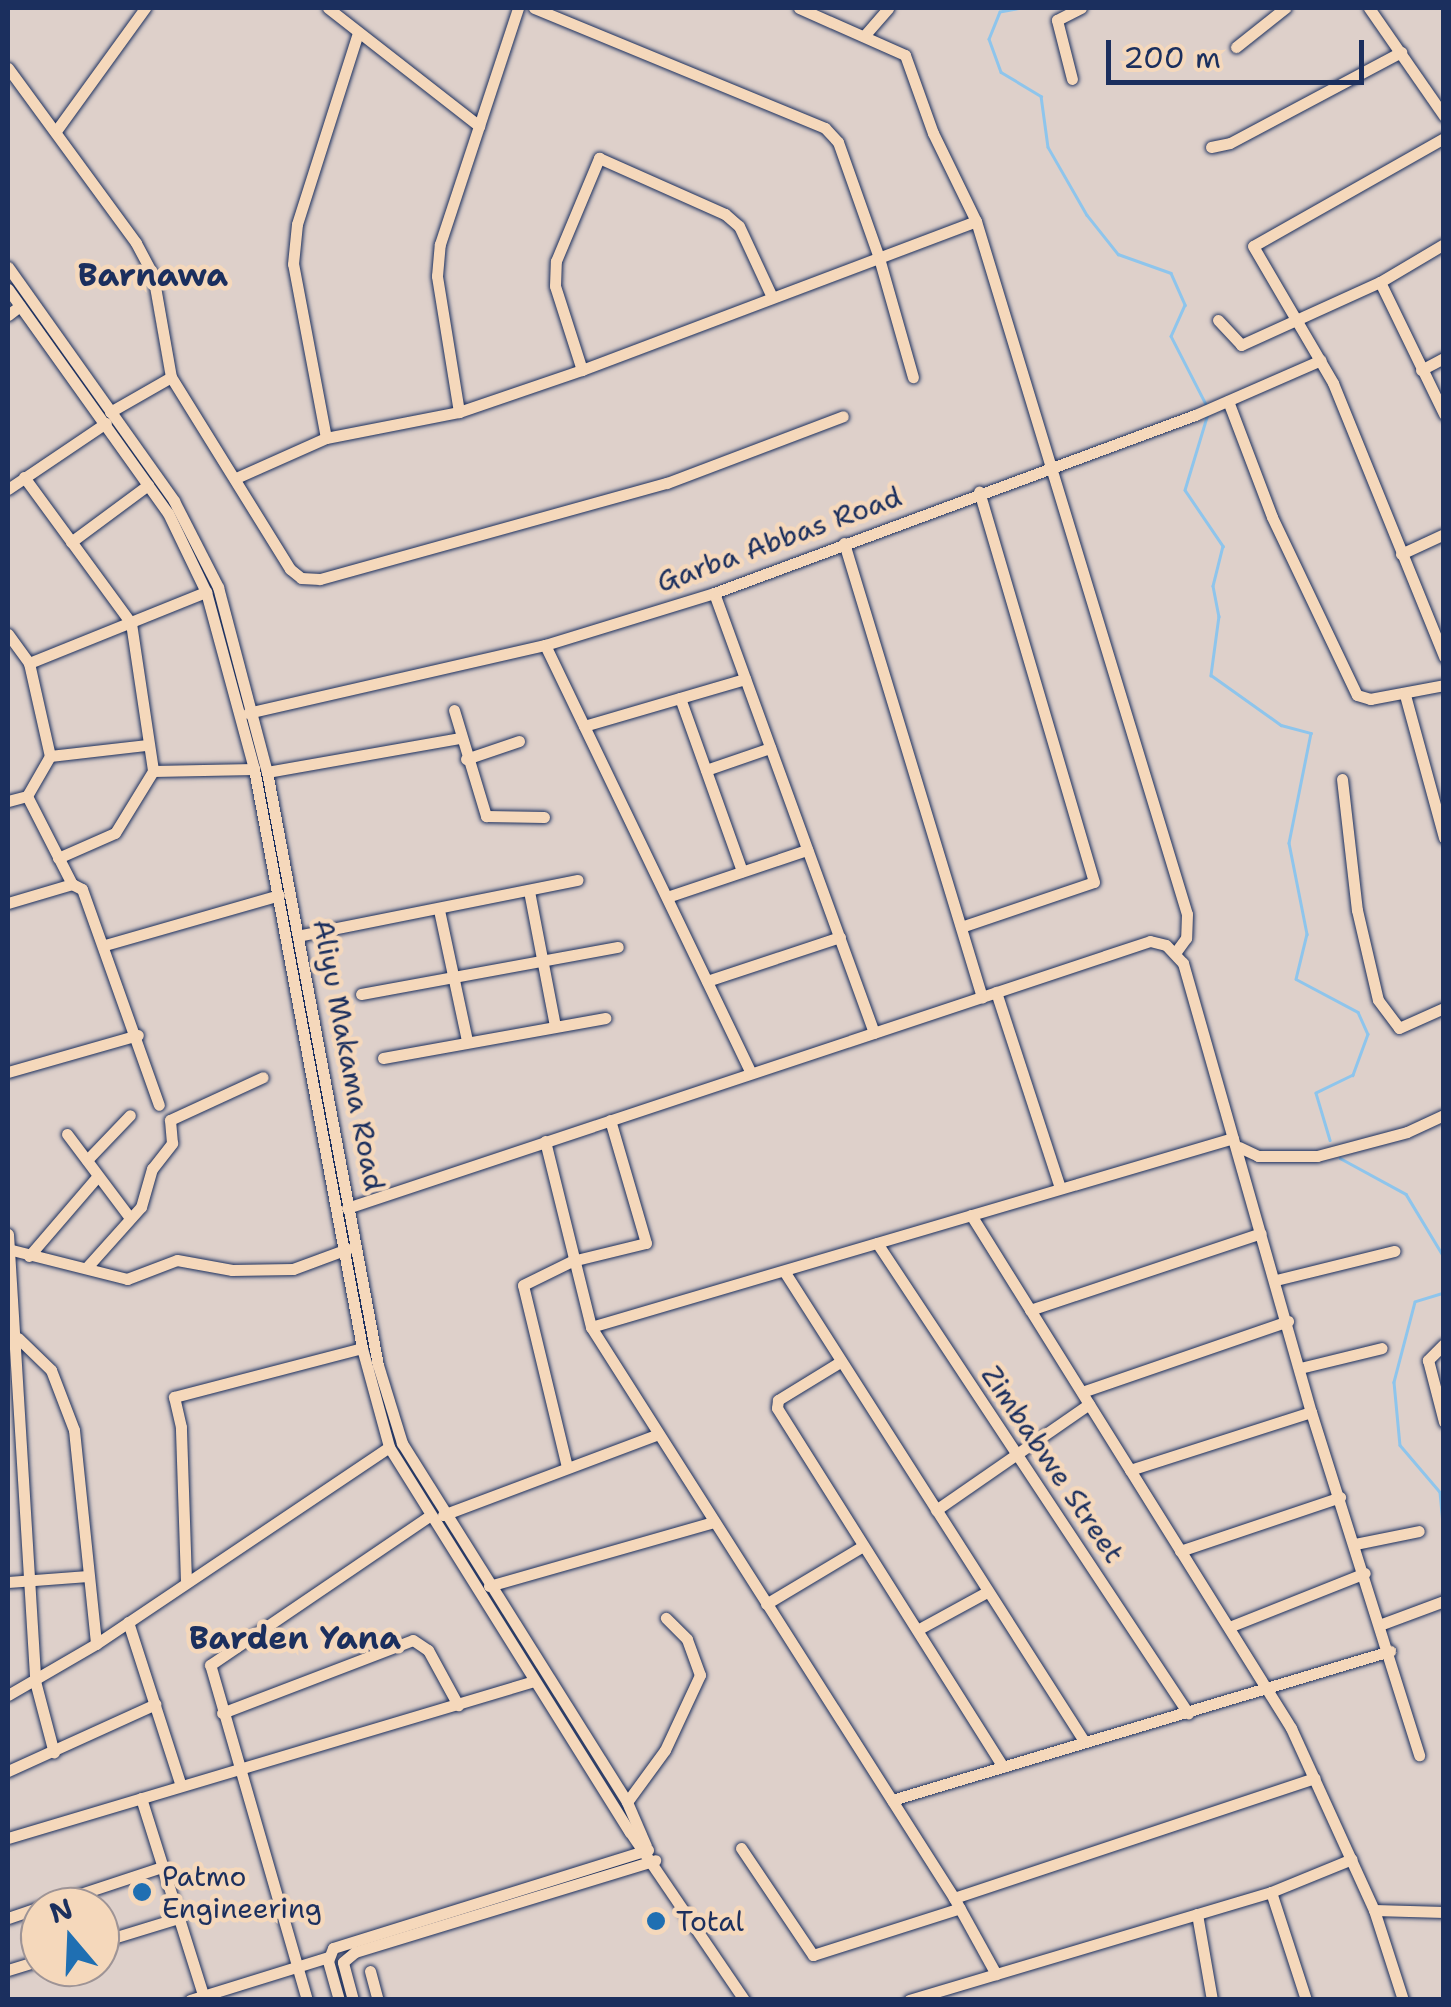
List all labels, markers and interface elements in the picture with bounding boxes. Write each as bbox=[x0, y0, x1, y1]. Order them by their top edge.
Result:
scale bar bbox=[1111, 20, 1368, 82]
text: 200 m bbox=[1123, 37, 1221, 78]
district label: Barnawa bbox=[78, 256, 228, 294]
street label: Garba Abbas Road bbox=[652, 479, 906, 599]
street label: Aliyu Makama Road bbox=[306, 916, 392, 1194]
street label: Zimbabwe Street bbox=[975, 1359, 1131, 1569]
district label: Barden Yana bbox=[189, 1619, 401, 1657]
place label: Patmo Engineering bbox=[162, 1859, 322, 1925]
marker: Patmo Engineering bbox=[131, 1881, 153, 1903]
north arrow bbox=[20, 1887, 120, 1987]
text: N bbox=[44, 1889, 78, 1932]
place label: Total bbox=[676, 1904, 744, 1938]
marker: Total bbox=[645, 1910, 667, 1932]

